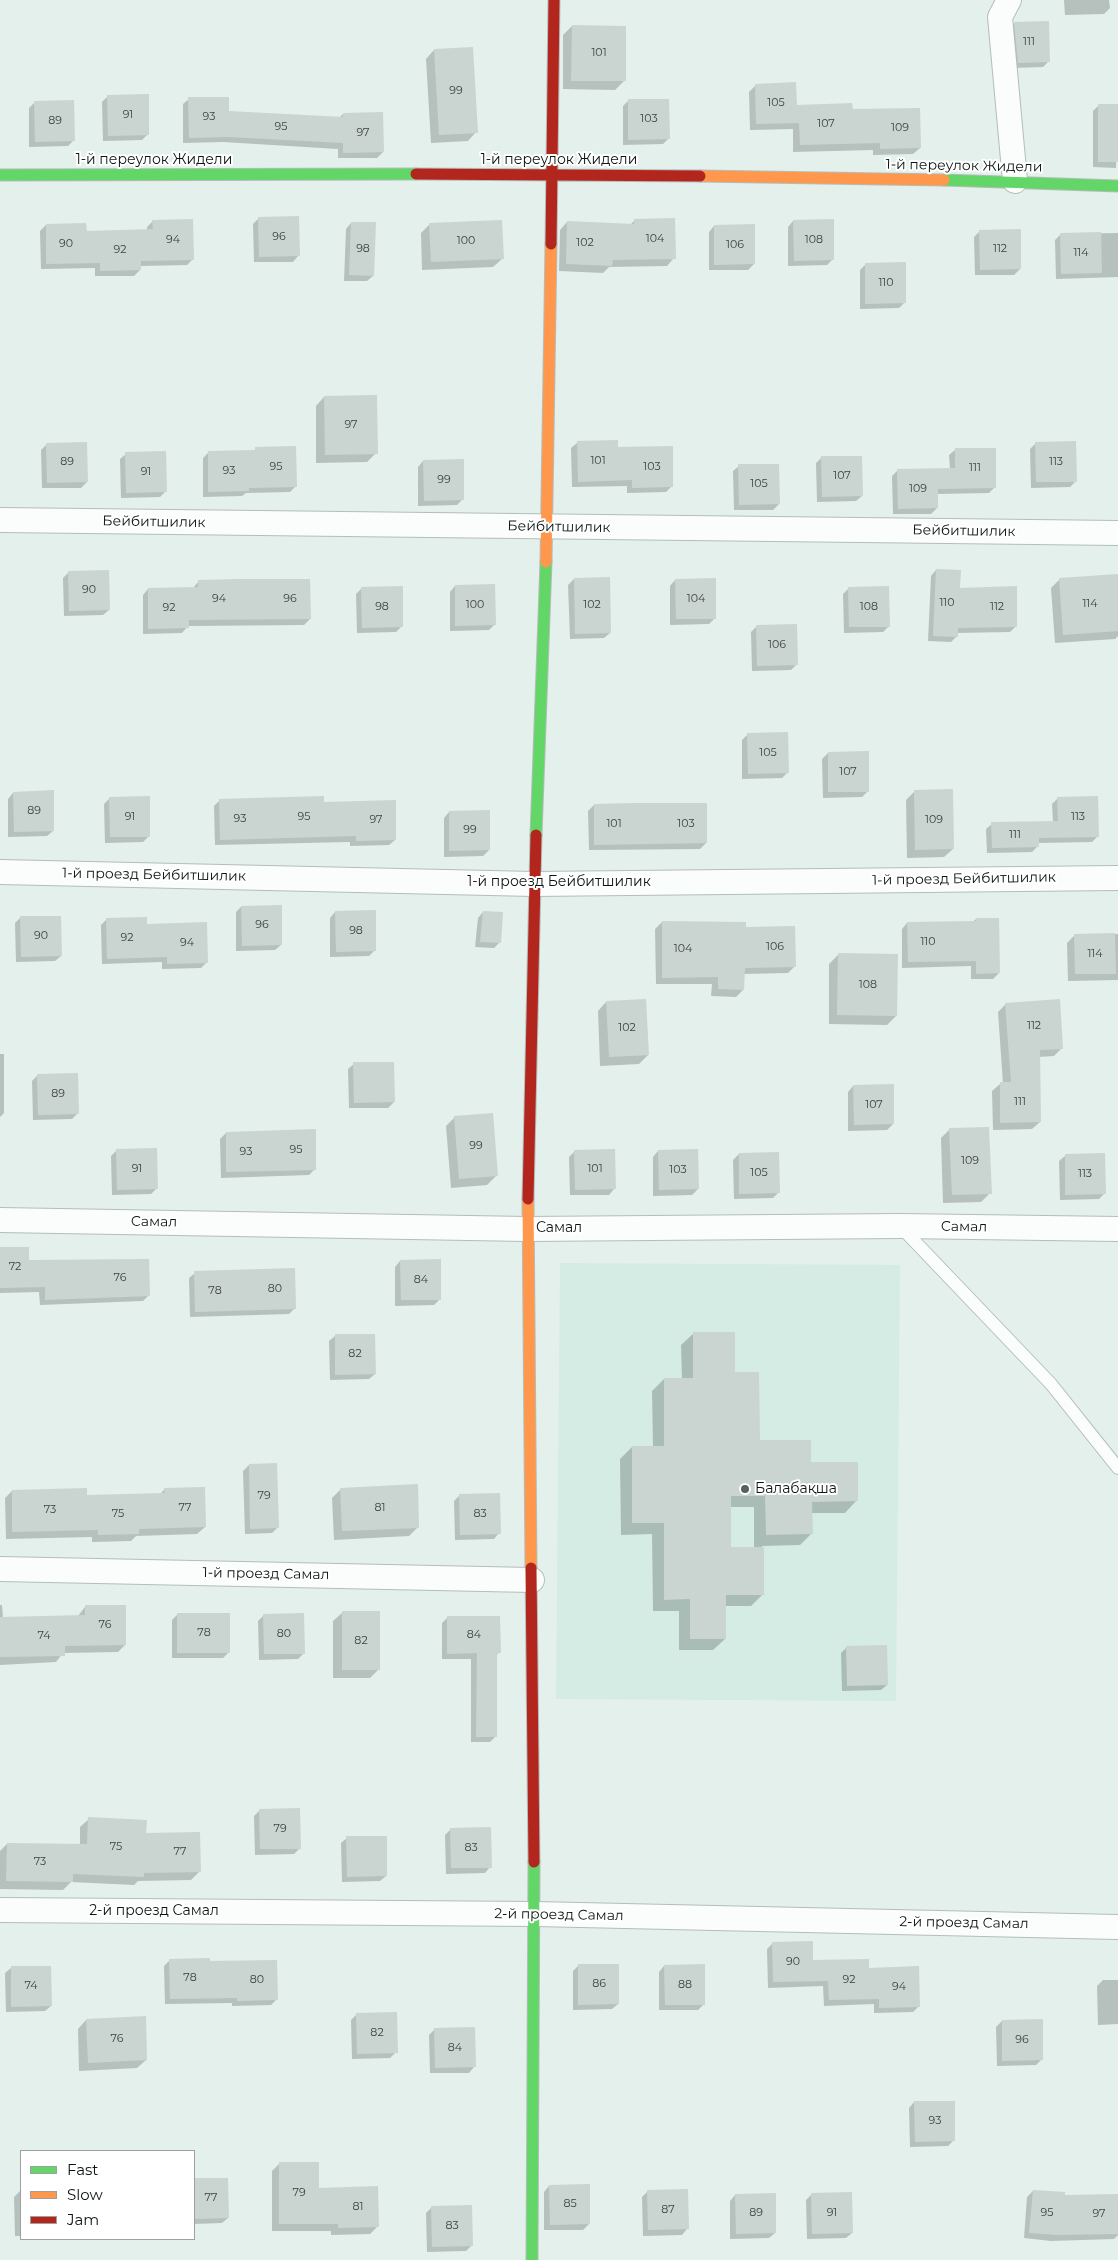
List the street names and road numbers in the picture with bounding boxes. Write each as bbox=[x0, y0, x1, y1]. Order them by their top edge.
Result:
street label: 1-й переулок Жидели bbox=[76, 152, 232, 168]
street label: 1-й переулок Жидели bbox=[481, 152, 637, 168]
street label: 1-й переулок Жидели bbox=[886, 156, 1042, 176]
street label: Бейбитшилик bbox=[102, 513, 206, 531]
street label: Бейбитшилик bbox=[507, 518, 611, 536]
street label: Бейбитшилик bbox=[912, 522, 1016, 540]
street label: 1-й проезд Бейбитшилик bbox=[62, 865, 246, 885]
street label: 1-й проезд Бейбитшилик bbox=[872, 869, 1056, 889]
street label: 1-й проезд Бейбитшилик bbox=[467, 874, 651, 890]
street label: Самал bbox=[131, 1213, 177, 1231]
street label: Самал bbox=[941, 1218, 987, 1236]
street label: Самал bbox=[536, 1220, 582, 1236]
street label: 1-й проезд Самал bbox=[203, 1564, 329, 1584]
street label: 2-й проезд Самал bbox=[89, 1903, 219, 1919]
street label: 2-й проезд Самал bbox=[494, 1905, 624, 1925]
street label: 2-й проезд Самал bbox=[899, 1913, 1029, 1933]

